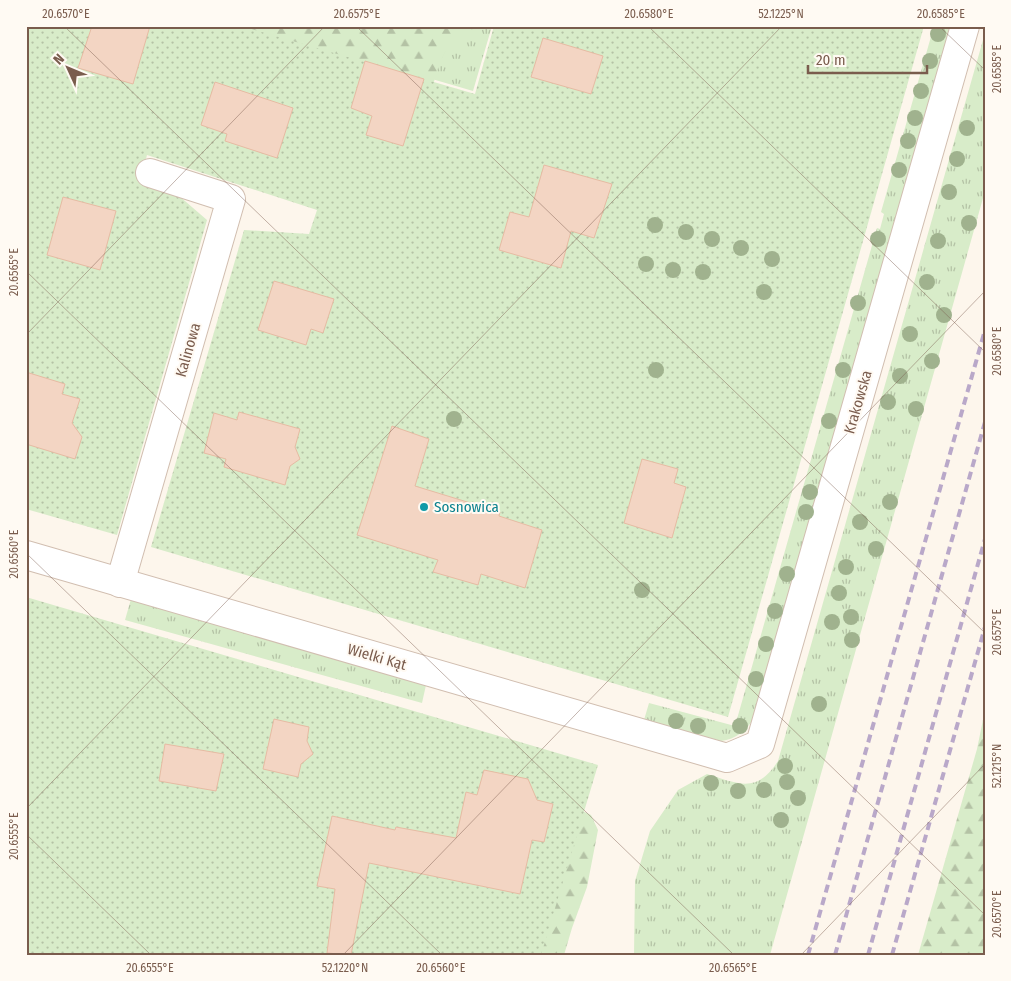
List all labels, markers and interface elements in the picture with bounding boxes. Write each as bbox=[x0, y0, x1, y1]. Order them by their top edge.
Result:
text: 20.6570°E bbox=[42, 7, 90, 21]
text: 20.6575°E bbox=[334, 7, 381, 21]
text: 20.6580°E bbox=[625, 7, 674, 21]
text: 52.1225°N bbox=[758, 7, 804, 21]
text: 20.6585°E bbox=[917, 7, 965, 21]
north arrow bbox=[42, 42, 92, 92]
scale bar bbox=[808, 42, 927, 74]
text: 20.6585°E bbox=[990, 45, 1004, 93]
text: N bbox=[50, 50, 68, 68]
text: 20 m bbox=[816, 51, 846, 69]
text: 20.6565°E bbox=[7, 248, 21, 296]
street label: Kalinowa bbox=[172, 321, 204, 379]
text: 20.6580°E bbox=[990, 326, 1004, 375]
street label: Krakowska bbox=[840, 368, 876, 436]
place label: Sosnowica bbox=[434, 498, 499, 516]
marker: Sosnowica bbox=[418, 501, 430, 513]
text: 20.6560°E bbox=[7, 529, 21, 578]
text: 20.6575°E bbox=[990, 608, 1004, 655]
street label: Wielki Kąt bbox=[345, 640, 409, 674]
text: 52.1215°N bbox=[990, 744, 1004, 788]
text: 20.6555°E bbox=[7, 812, 21, 860]
text: 20.6570°E bbox=[990, 890, 1004, 938]
text: 20.6555°E bbox=[126, 961, 174, 975]
text: 52.1220°N bbox=[322, 961, 368, 975]
text: 20.6560°E bbox=[417, 961, 466, 975]
text: 20.6565°E bbox=[709, 961, 757, 975]

